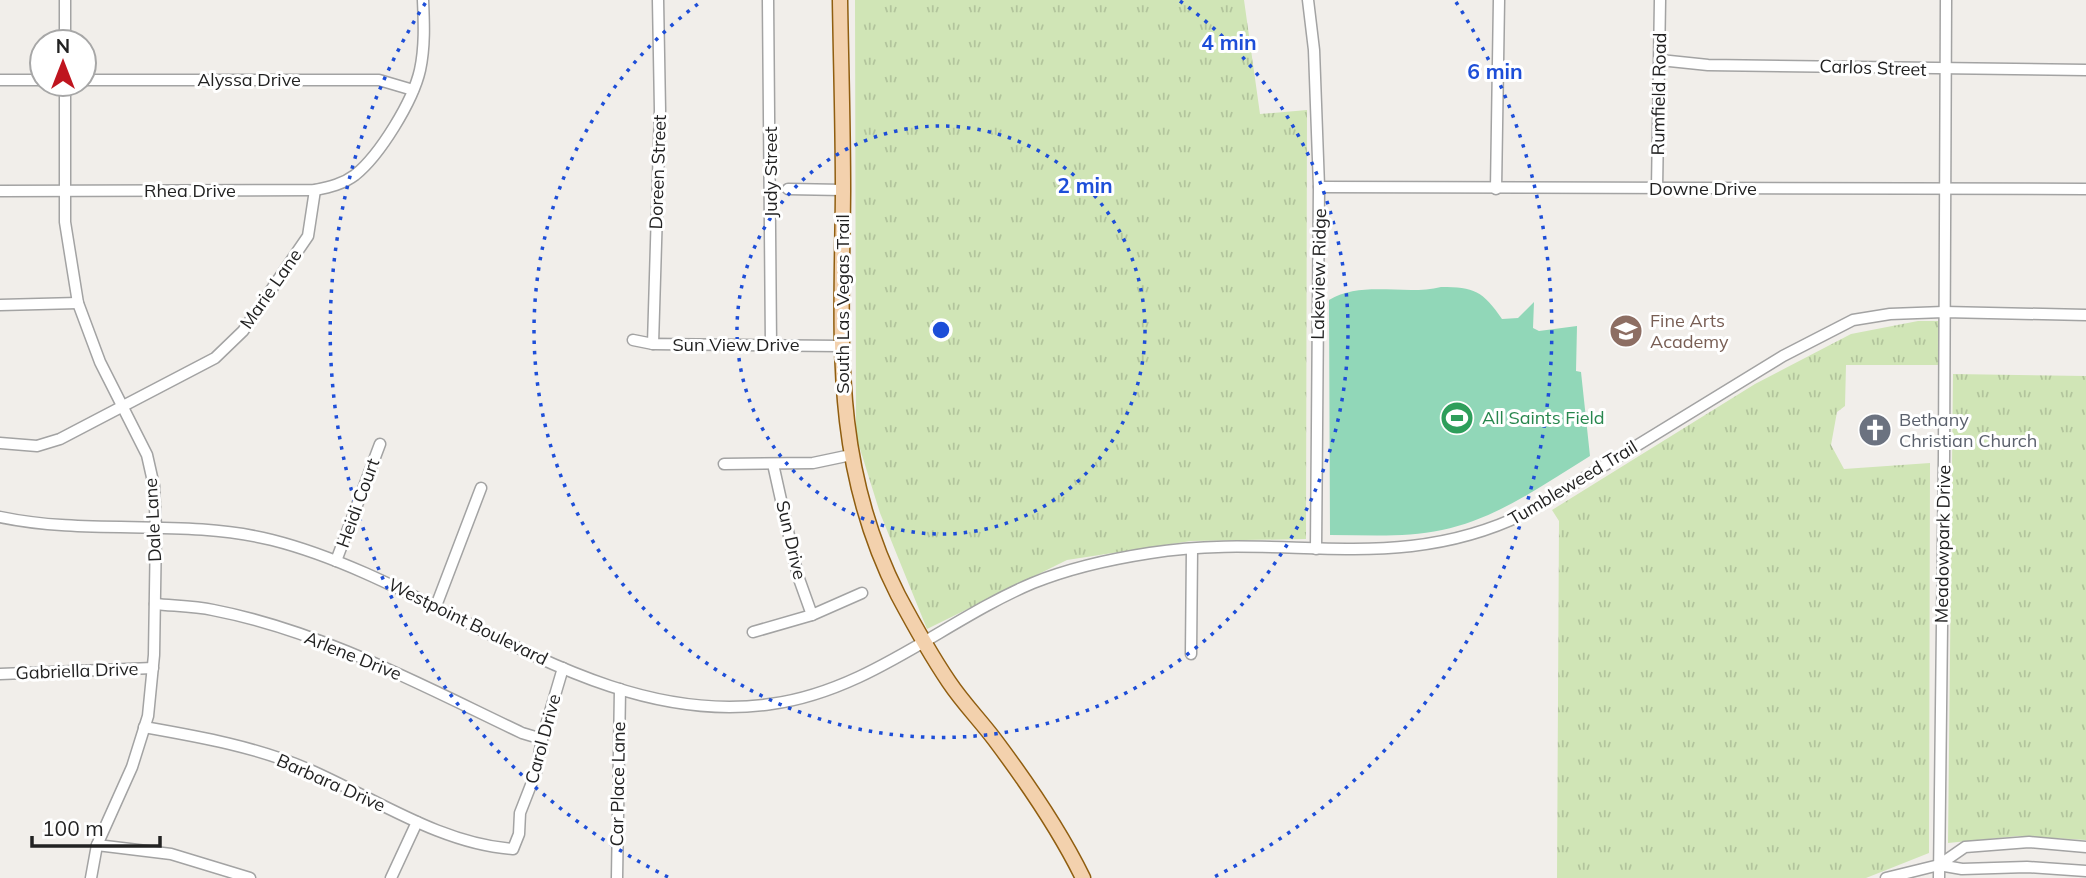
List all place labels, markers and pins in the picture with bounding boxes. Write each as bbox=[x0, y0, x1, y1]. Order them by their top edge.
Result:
place label: Fine Arts Academy bbox=[1650, 309, 1729, 353]
school or university icon: Fine Arts Academy bbox=[1607, 312, 1645, 350]
centre of rings bbox=[929, 318, 953, 342]
sports icon: All Saints Field bbox=[1438, 399, 1476, 437]
place label: All Saints Field bbox=[1482, 406, 1605, 429]
place label: Bethany Christian Church bbox=[1899, 408, 2037, 452]
church icon: Bethany Christian Church bbox=[1856, 411, 1894, 449]

